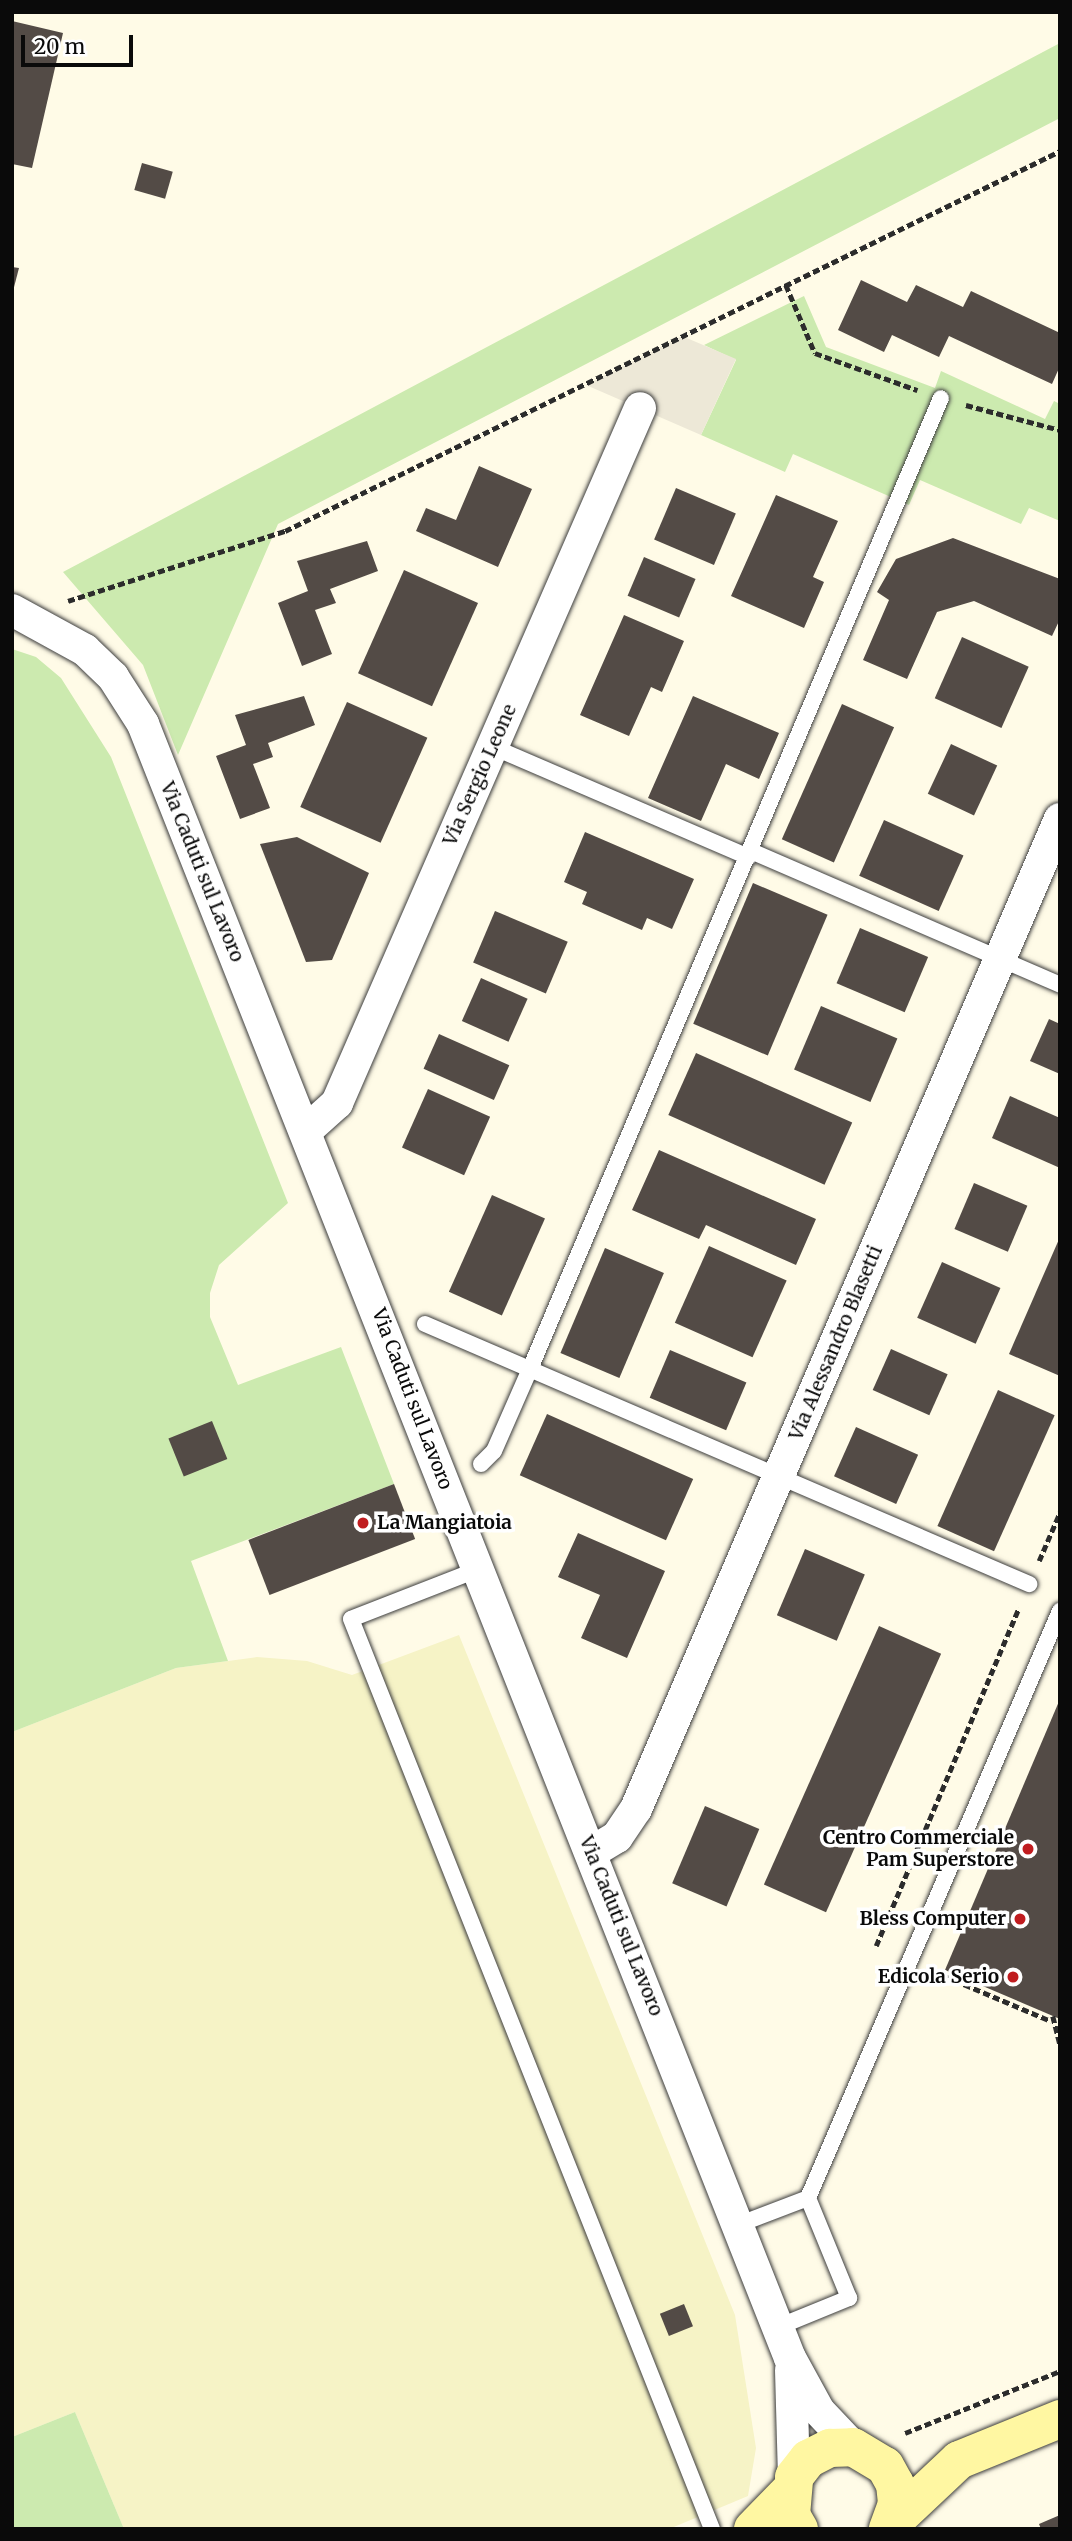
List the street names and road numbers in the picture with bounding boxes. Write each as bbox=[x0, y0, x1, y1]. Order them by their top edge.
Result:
street label: Via Sergio Leone bbox=[439, 701, 521, 849]
street label: Via Caduti sul Lavoro bbox=[155, 779, 249, 965]
street label: Via Alessandro Blasetti bbox=[785, 1242, 887, 1444]
street label: Via Caduti sul Lavoro bbox=[367, 1305, 457, 1493]
street label: Via Caduti sul Lavoro bbox=[574, 1833, 668, 2019]

